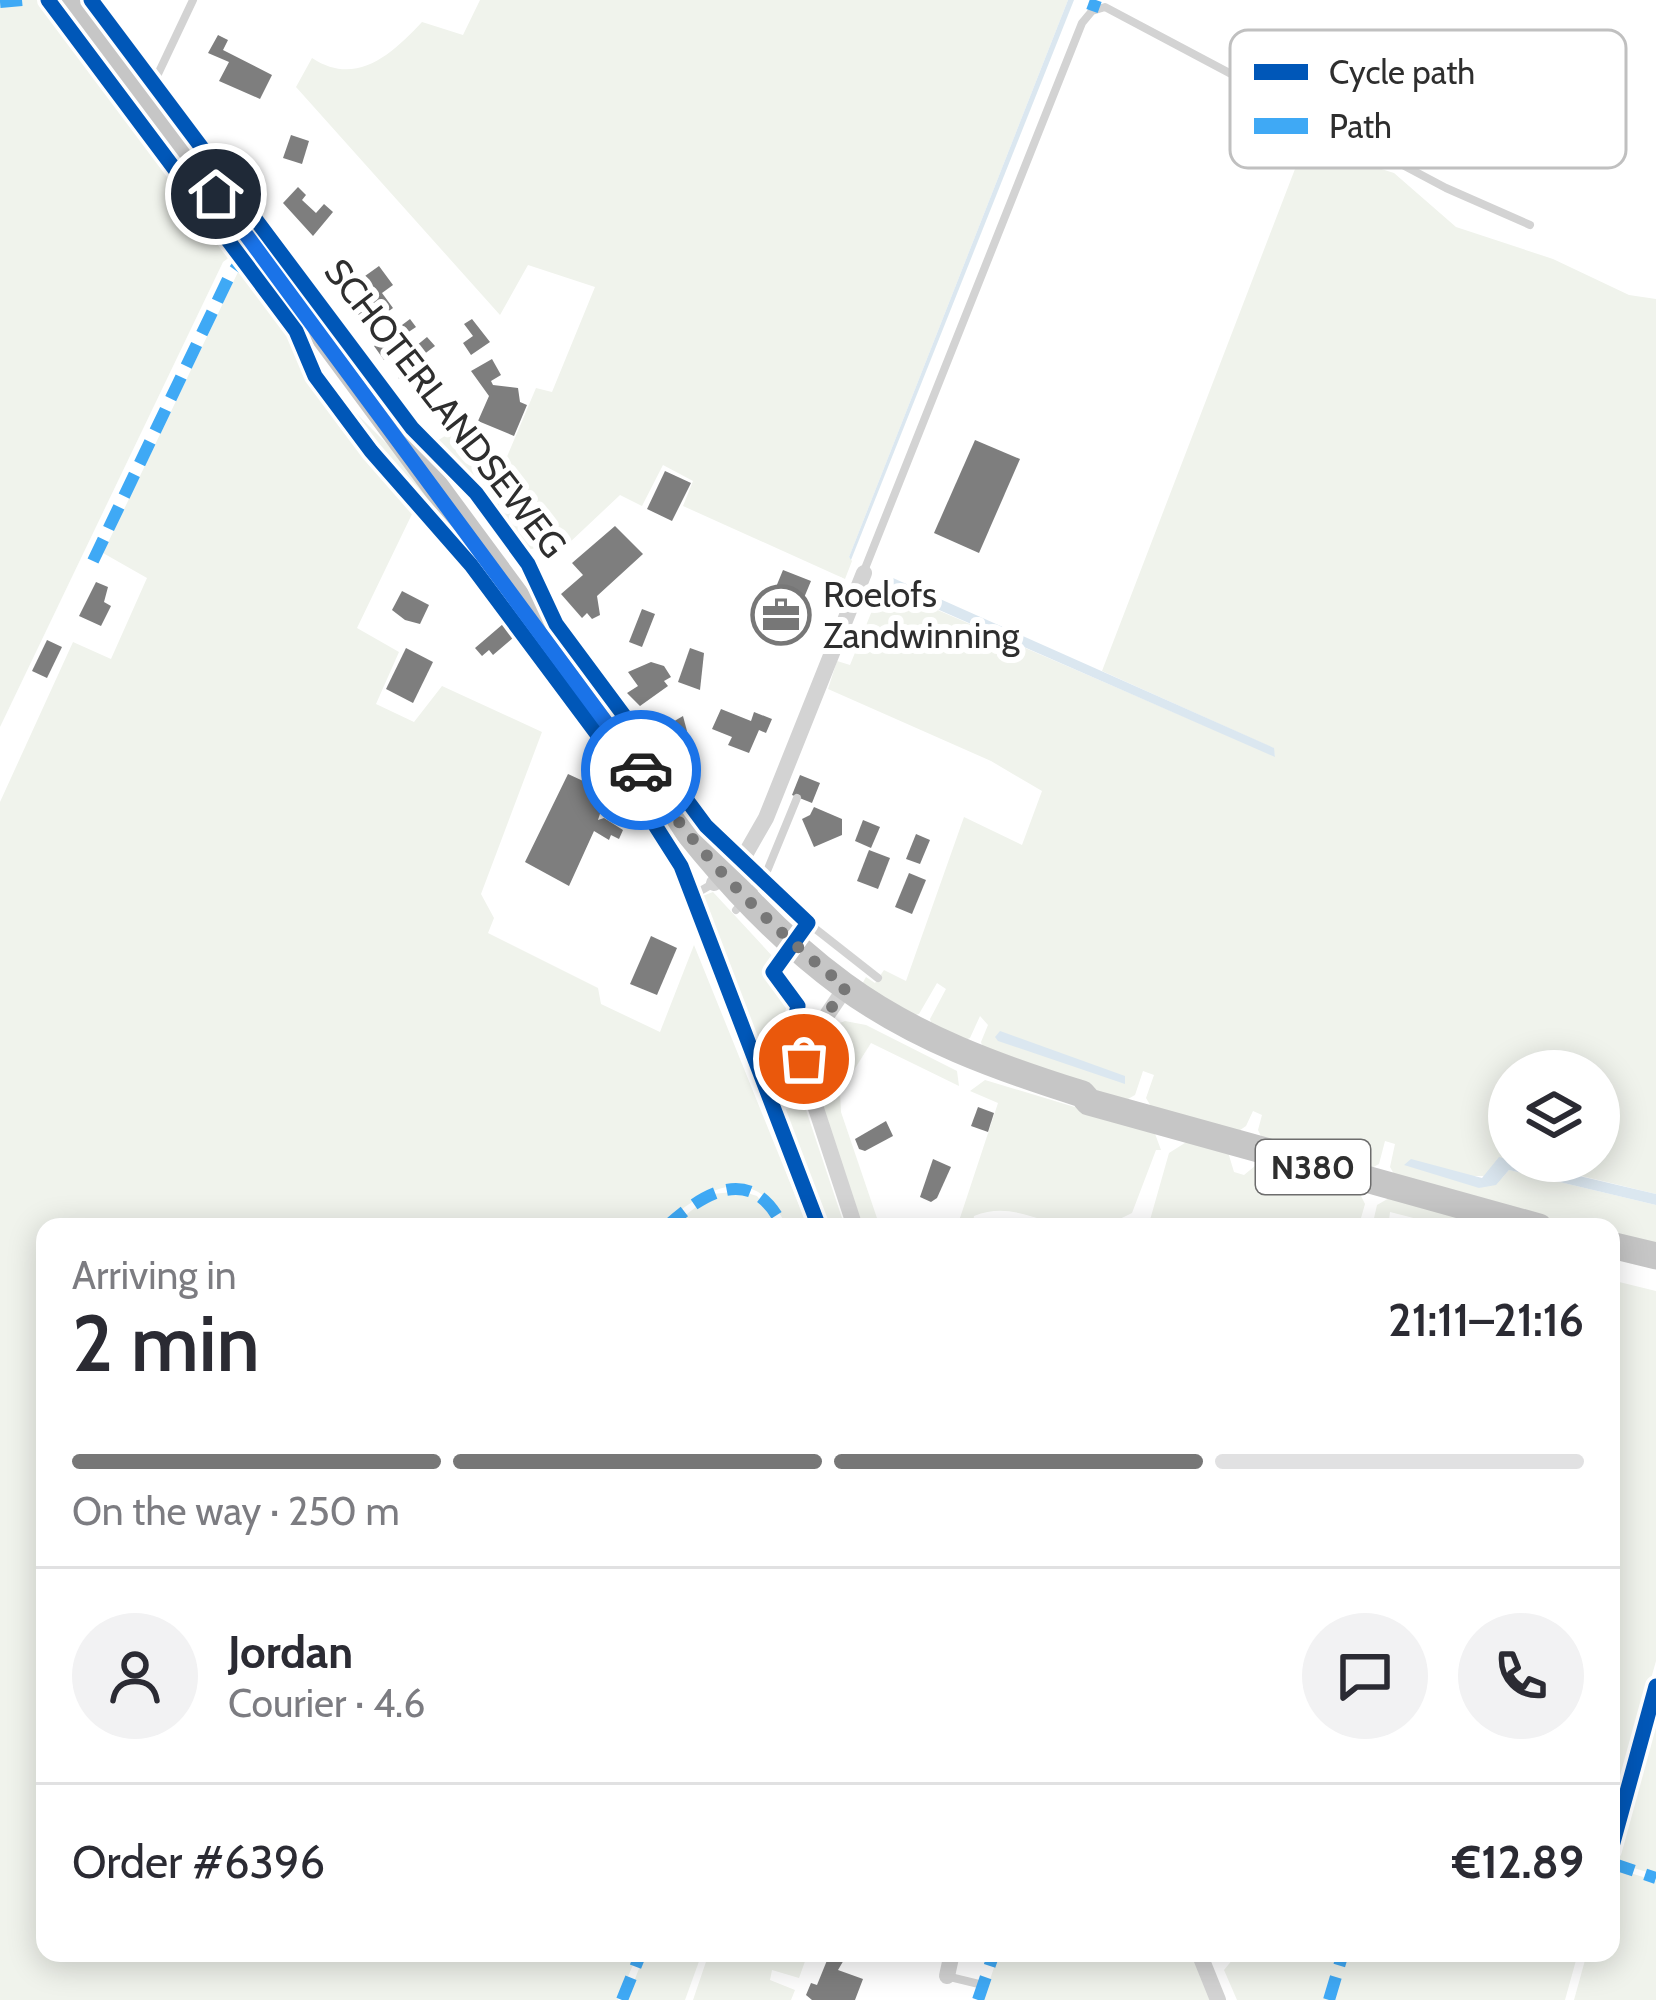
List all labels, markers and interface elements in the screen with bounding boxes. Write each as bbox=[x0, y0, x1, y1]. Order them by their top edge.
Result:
legend bbox=[1230, 30, 1626, 168]
text: Cycle path bbox=[1329, 52, 1475, 92]
text: Path bbox=[1329, 106, 1392, 146]
pin bbox=[165, 143, 267, 245]
icon: home bbox=[183, 161, 249, 227]
street label: SCHOTERLANDSEWEG bbox=[316, 250, 576, 566]
place label: Roelofs Zandwinning bbox=[823, 572, 1021, 657]
office icon: Roelofs Zandwinning bbox=[750, 584, 812, 646]
courier bbox=[581, 710, 701, 830]
icon: car bbox=[608, 737, 674, 803]
pin bbox=[753, 1008, 855, 1110]
icon: bag bbox=[771, 1026, 837, 1092]
map controls bbox=[1488, 1050, 1620, 1182]
button: layers bbox=[1488, 1050, 1620, 1182]
road number: N380 bbox=[1256, 1140, 1370, 1194]
text: Arriving in bbox=[72, 1251, 236, 1299]
text: 21:11–21:16 bbox=[1388, 1293, 1584, 1347]
text: 2 min bbox=[72, 1296, 260, 1391]
text: On the way · 250 m bbox=[72, 1487, 400, 1535]
button: person bbox=[72, 1613, 198, 1739]
button: chat bbox=[1302, 1613, 1428, 1739]
button: phone bbox=[1458, 1613, 1584, 1739]
text: Jordan bbox=[228, 1625, 353, 1679]
text: Courier · 4.6 bbox=[228, 1679, 425, 1727]
text: Order #6396 bbox=[72, 1835, 325, 1889]
text: €12.89 bbox=[1452, 1835, 1584, 1889]

